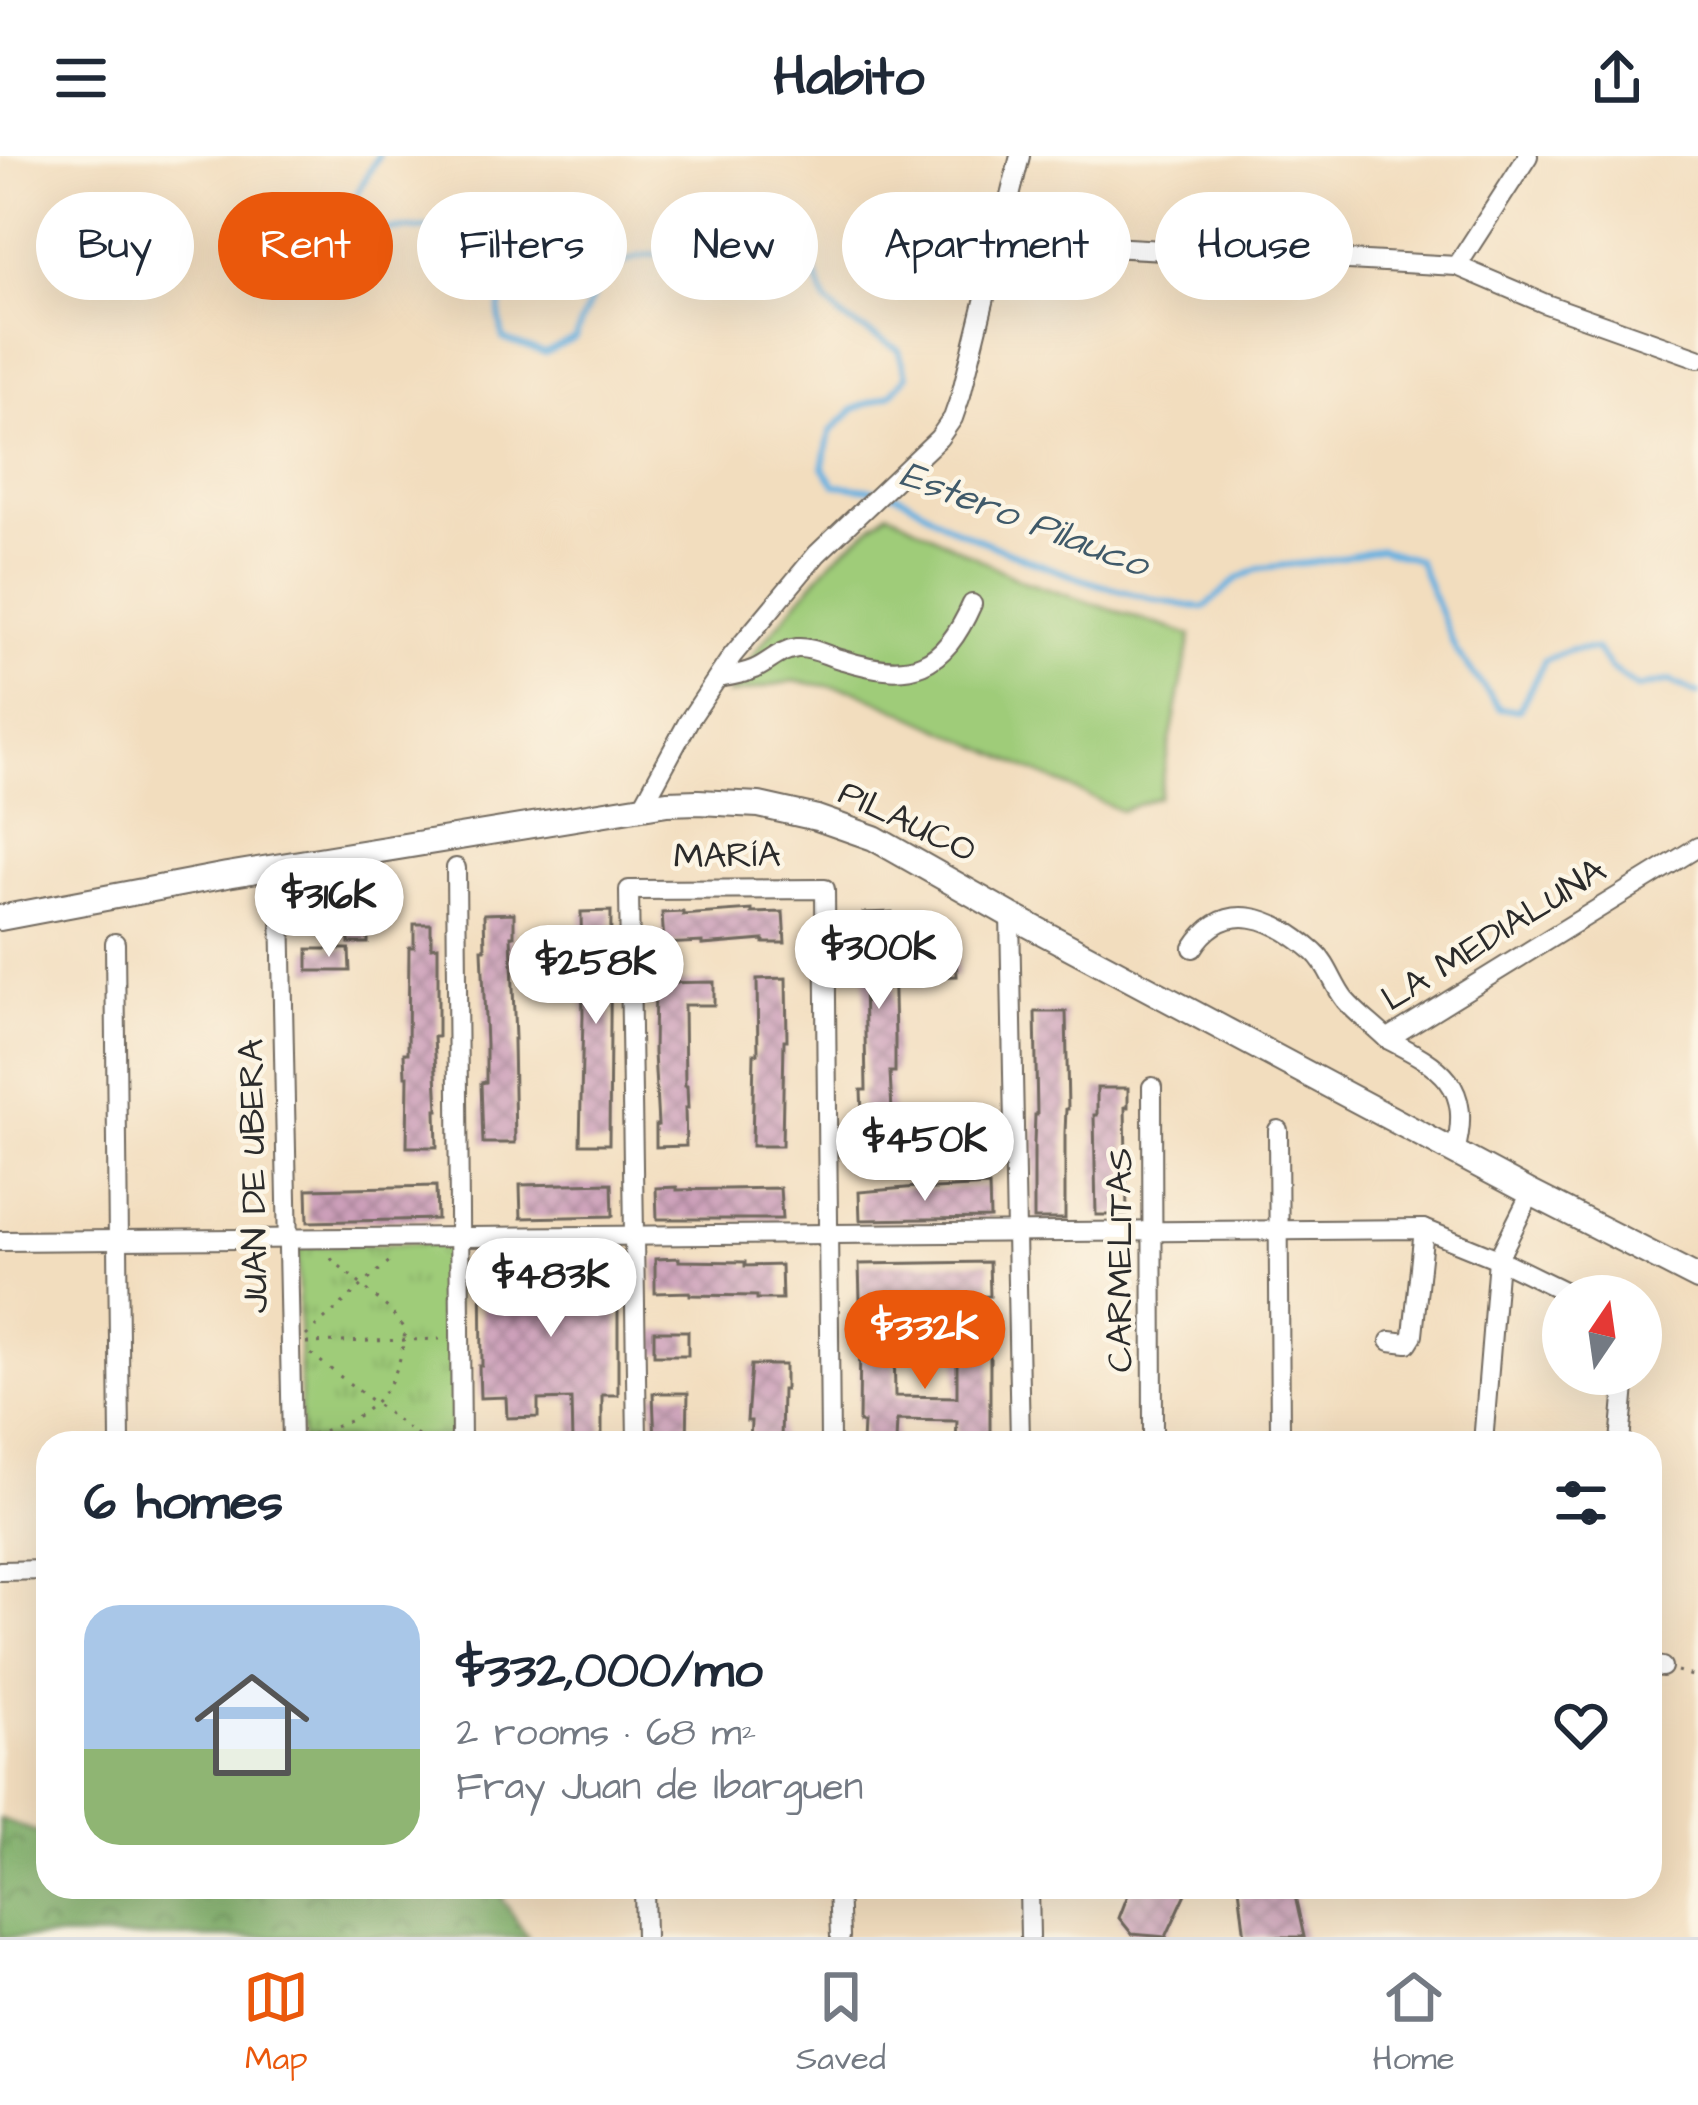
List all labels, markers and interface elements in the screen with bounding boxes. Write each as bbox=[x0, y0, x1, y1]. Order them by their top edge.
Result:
text: Habito bbox=[774, 41, 924, 116]
icon: menu bbox=[48, 45, 114, 111]
icon: share bbox=[1584, 45, 1650, 111]
chip: Buy bbox=[36, 192, 194, 300]
chip: Rent bbox=[218, 192, 393, 300]
chip: Filters bbox=[417, 192, 627, 300]
chip: New bbox=[651, 192, 818, 300]
chip: Apartment bbox=[842, 192, 1131, 300]
chip: House bbox=[1155, 192, 1353, 300]
water label: Estero Pilauco bbox=[892, 448, 1159, 593]
street label: PILAUCO bbox=[830, 768, 984, 876]
street label: MARÍA bbox=[673, 830, 781, 882]
street label: LA MEDIALUNA bbox=[1372, 846, 1616, 1024]
pin: $316K bbox=[245, 858, 413, 960]
text: $316K bbox=[282, 870, 376, 924]
pin: $300K bbox=[795, 910, 963, 1012]
text: $300K bbox=[822, 922, 936, 976]
pin: $258K bbox=[512, 925, 680, 1027]
text: $258K bbox=[536, 937, 656, 991]
street label: JUAN DE UBERA bbox=[226, 1038, 282, 1314]
pin: $450K bbox=[841, 1102, 1009, 1204]
text: $450K bbox=[863, 1114, 987, 1168]
street label: CARMELITAS bbox=[1095, 1148, 1146, 1372]
pin: $483K bbox=[467, 1238, 635, 1340]
text: $483K bbox=[493, 1250, 610, 1304]
north arrow bbox=[1542, 1275, 1662, 1395]
map controls bbox=[1542, 1275, 1662, 1395]
pin: $332K bbox=[841, 1290, 1009, 1392]
text: $332K bbox=[871, 1302, 979, 1356]
text: 6 homes bbox=[84, 1468, 283, 1539]
icon: filters bbox=[1548, 1470, 1614, 1536]
text: $332,000/mo bbox=[456, 1636, 763, 1707]
icon: home bbox=[180, 1653, 324, 1797]
icon: heart bbox=[1548, 1692, 1614, 1758]
text: 2 rooms · 68 m² bbox=[456, 1707, 756, 1761]
text: Fray Juan de Ibarguen bbox=[456, 1761, 863, 1815]
tab: Map bbox=[243, 1964, 309, 2082]
tab: Saved bbox=[796, 1964, 886, 2082]
tab: Home bbox=[1373, 1964, 1455, 2082]

